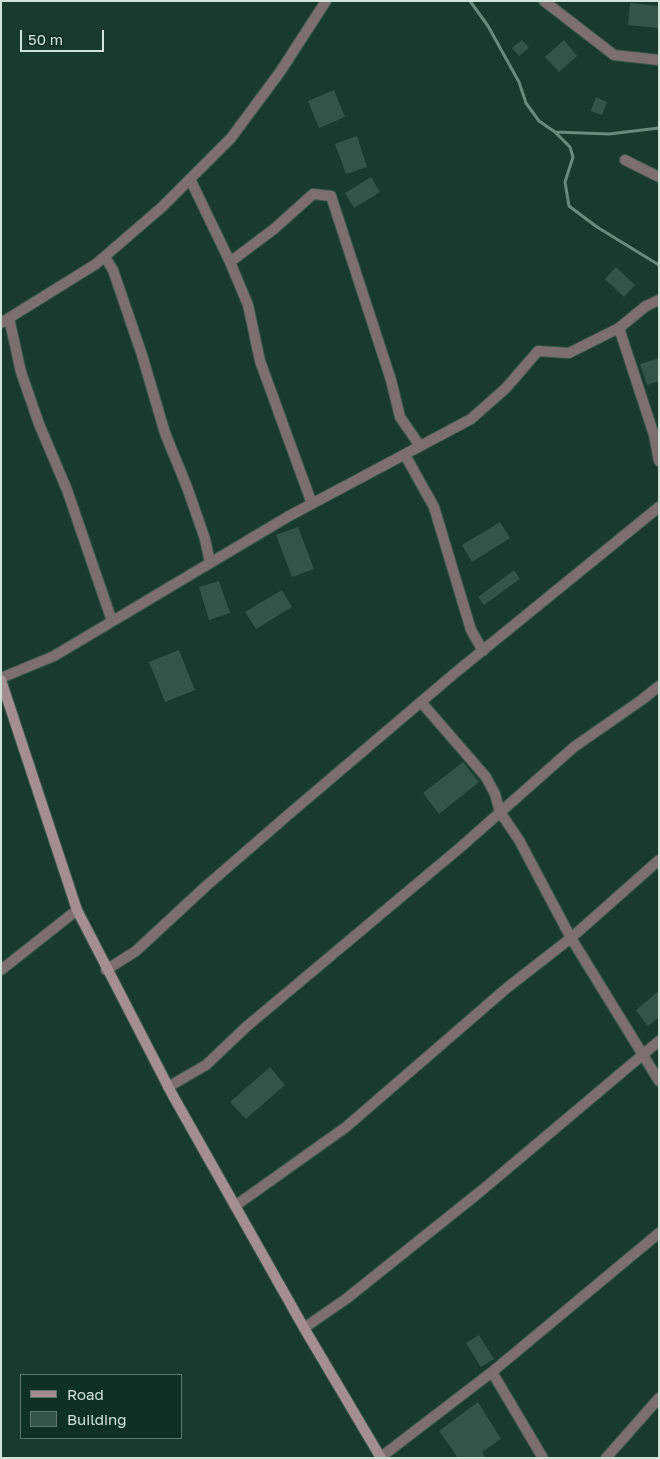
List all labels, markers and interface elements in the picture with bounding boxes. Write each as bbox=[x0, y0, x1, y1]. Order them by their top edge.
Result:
scale bar bbox=[22, 20, 106, 52]
text: 50 m bbox=[28, 30, 63, 48]
legend bbox=[20, 1374, 182, 1439]
text: Road bbox=[67, 1385, 104, 1403]
text: Building bbox=[67, 1410, 127, 1428]

